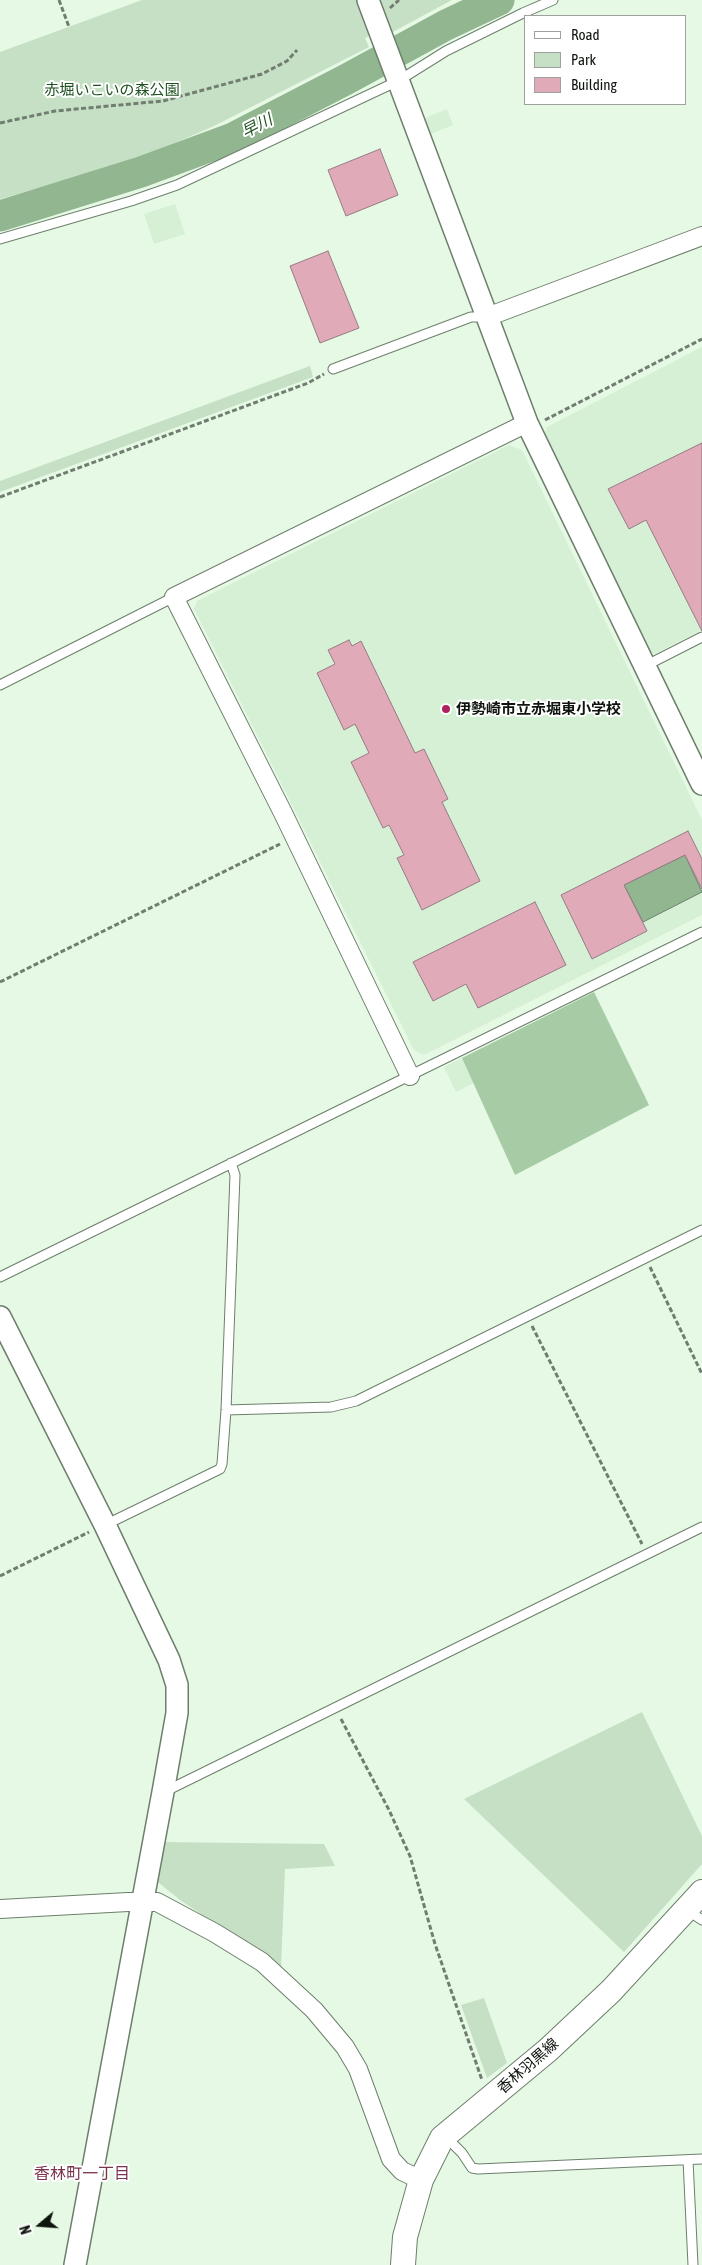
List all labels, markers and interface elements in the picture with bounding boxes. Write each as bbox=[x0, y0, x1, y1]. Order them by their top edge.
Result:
legend bbox=[524, 15, 687, 105]
text: Road bbox=[571, 26, 600, 43]
text: Park bbox=[571, 51, 596, 68]
text: Building bbox=[571, 76, 617, 93]
park label: 赤堀いこいの森公園 bbox=[45, 81, 179, 99]
water label: 早川 bbox=[238, 110, 276, 142]
place label: 伊勢崎市立赤堀東小学校 bbox=[456, 700, 621, 718]
marker: 伊勢崎市立赤堀東小学校 bbox=[440, 703, 452, 715]
street label: 香林羽黒線 bbox=[494, 2035, 562, 2097]
district label: 香林町一丁目 bbox=[34, 2164, 130, 2184]
north arrow bbox=[15, 2200, 65, 2250]
text: N bbox=[17, 2223, 35, 2236]

